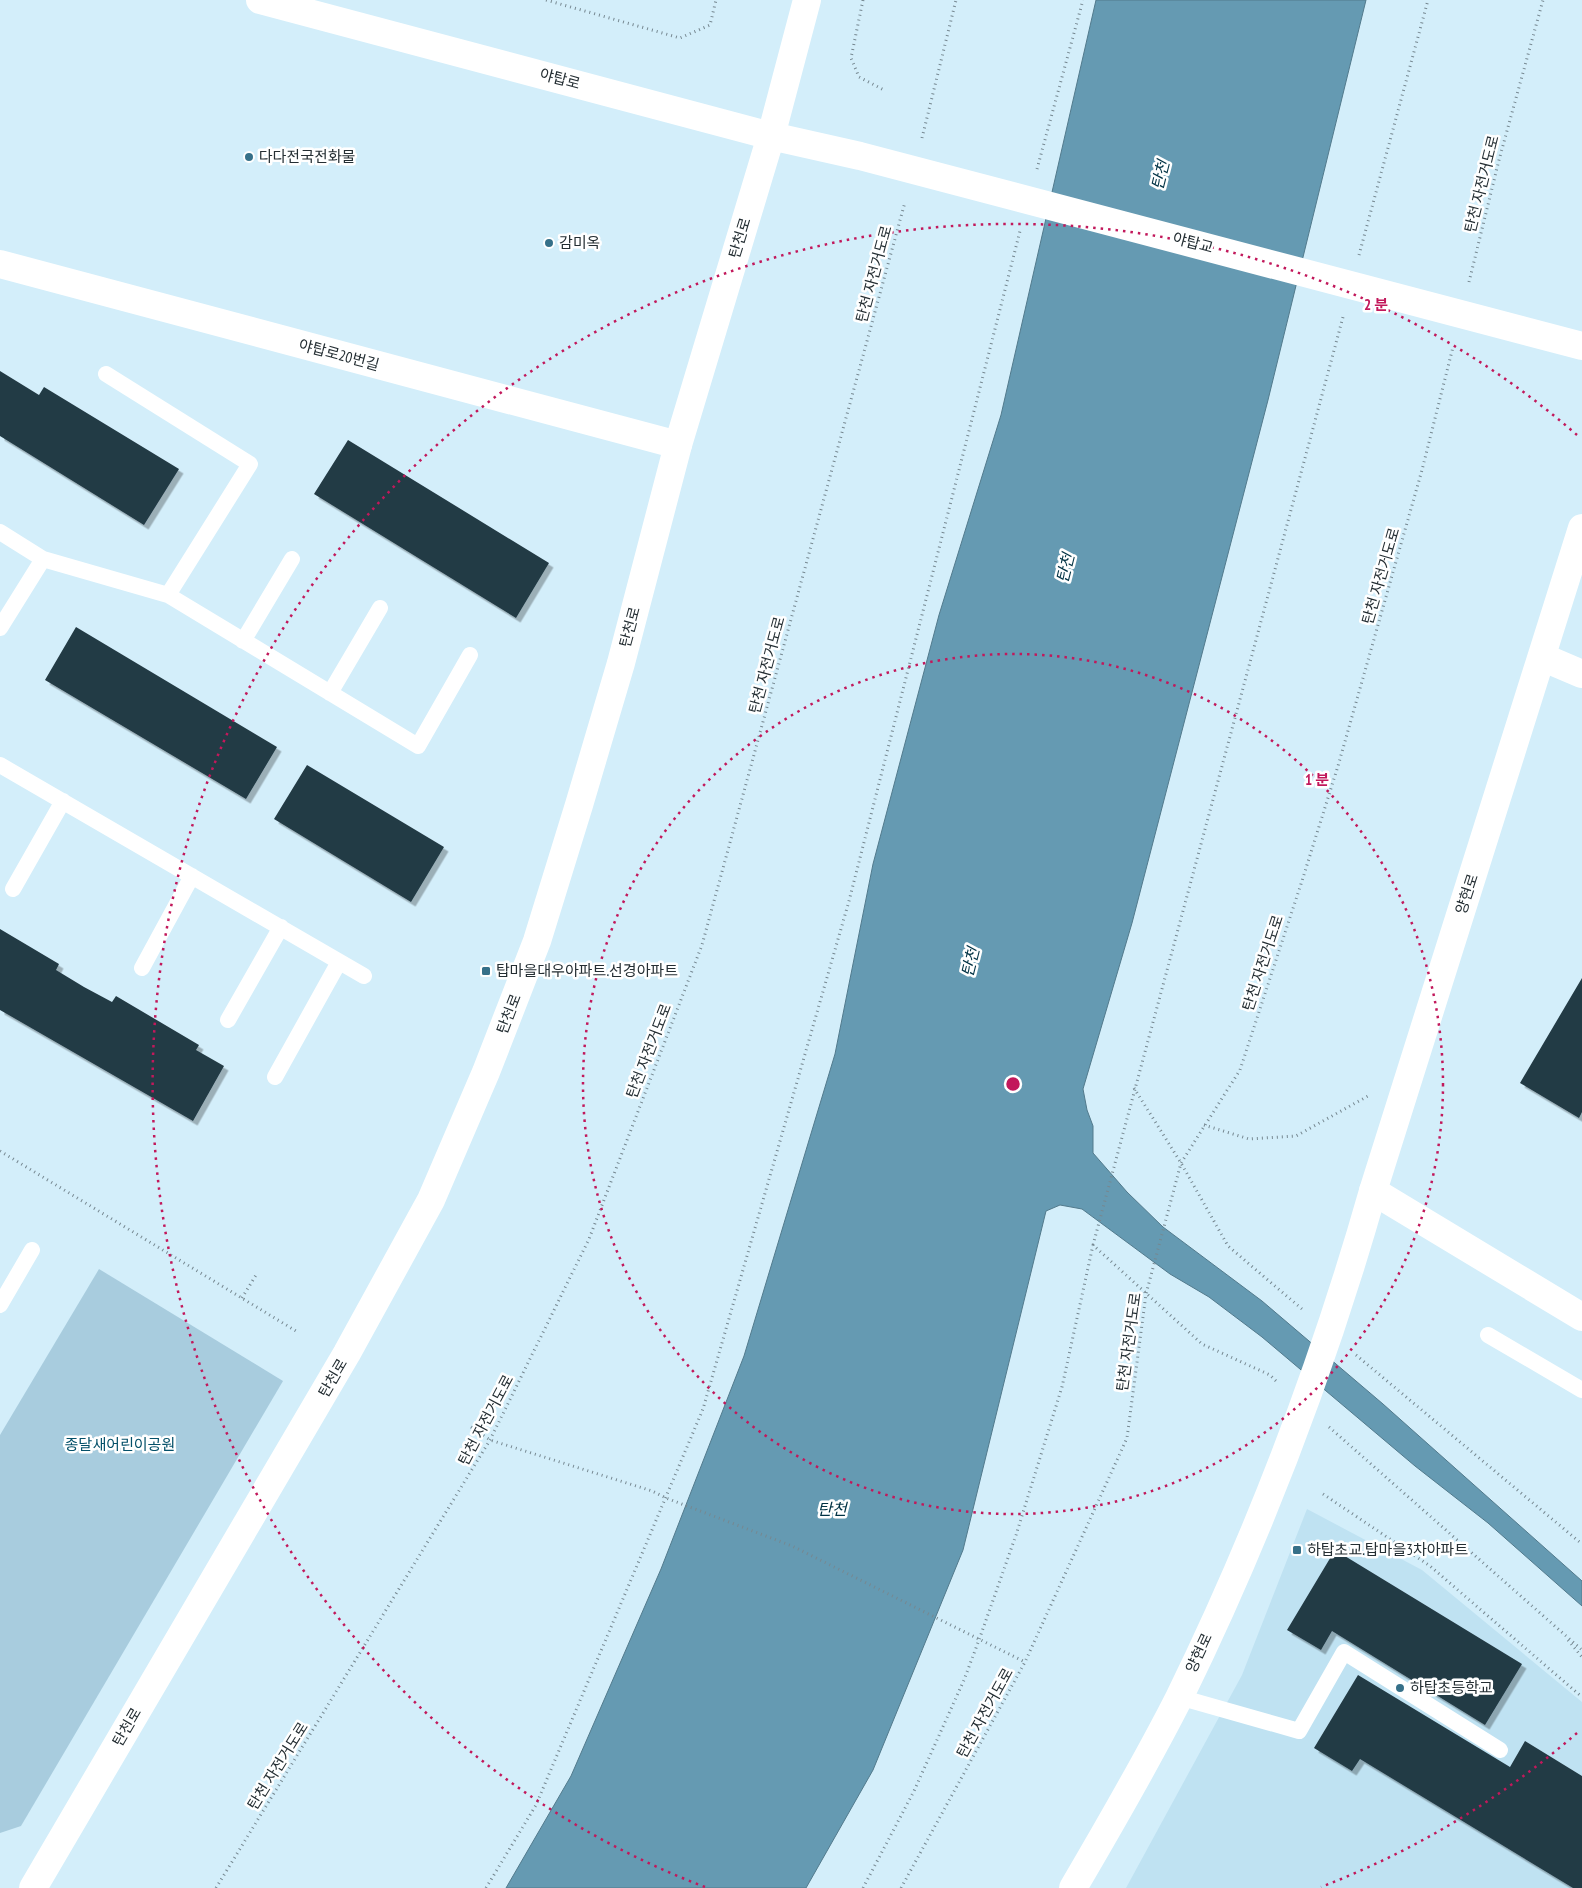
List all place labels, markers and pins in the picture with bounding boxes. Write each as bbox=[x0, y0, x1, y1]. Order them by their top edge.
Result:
place label: 다다전국전화물 bbox=[259, 147, 356, 166]
marker: 다다전국전화물 bbox=[243, 151, 255, 163]
place label: 감미옥 bbox=[559, 233, 600, 252]
marker: 감미옥 bbox=[543, 237, 555, 249]
place label: 탑마을대우아파트.선경아파트 bbox=[496, 961, 678, 980]
marker: 탑마을대우아파트.선경아파트 bbox=[480, 965, 492, 977]
centre of rings bbox=[1004, 1075, 1022, 1093]
place label: 하탑초교.탑마을3차아파트 bbox=[1307, 1540, 1468, 1559]
marker: 하탑초교.탑마을3차아파트 bbox=[1291, 1544, 1303, 1556]
place label: 하탑초등학교 bbox=[1410, 1678, 1493, 1697]
marker: 하탑초등학교 bbox=[1394, 1682, 1406, 1694]

